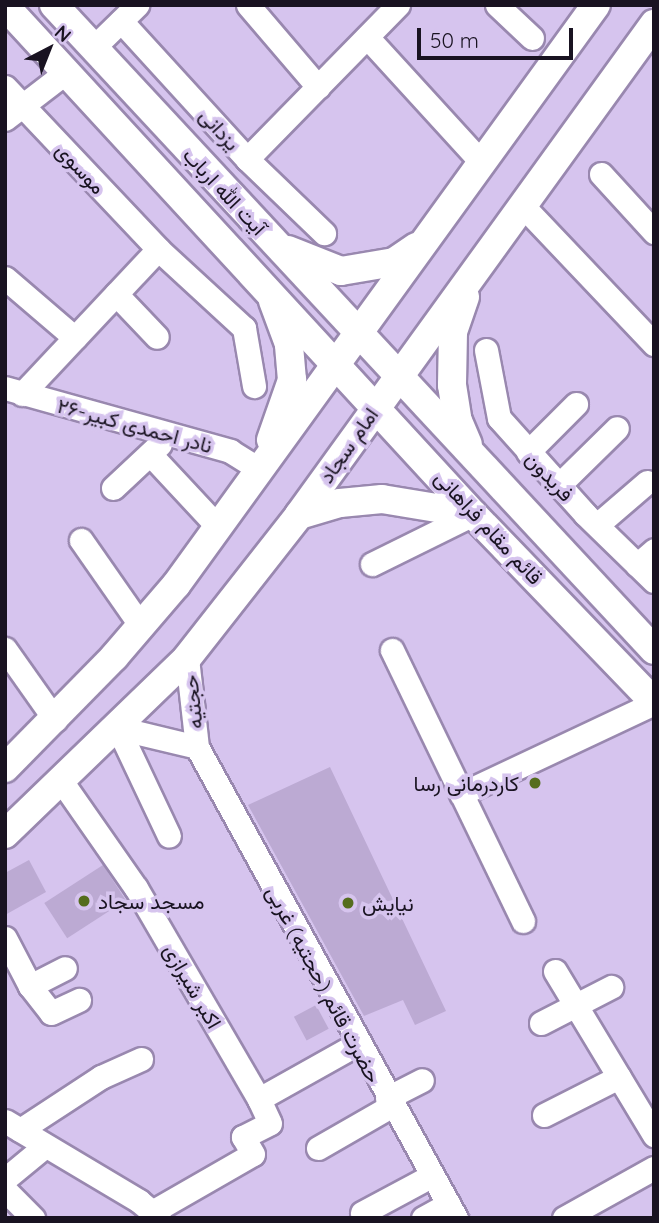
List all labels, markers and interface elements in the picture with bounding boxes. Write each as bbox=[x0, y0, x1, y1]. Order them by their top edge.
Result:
north arrow bbox=[14, 14, 84, 84]
scale bar bbox=[421, 14, 577, 58]
text: N bbox=[50, 20, 76, 47]
text: 50 m bbox=[430, 27, 479, 53]
street label: یزدانی bbox=[194, 103, 246, 155]
street label: موسوی bbox=[51, 137, 111, 199]
street label: آیت الله ارباب bbox=[178, 142, 272, 240]
street label: ۲۶-نادر احمدی کبیر bbox=[55, 392, 215, 458]
street label: امام سجاد bbox=[313, 402, 383, 488]
street label: فریدون bbox=[521, 446, 579, 506]
street label: قائم مقام فراهانی bbox=[430, 465, 548, 589]
street label: حجتیه bbox=[177, 674, 207, 730]
place label: کاردرمانی رسا bbox=[413, 770, 519, 796]
marker: کاردرمانی رسا bbox=[525, 773, 545, 793]
street label: حضرت قائم (حجتیه) غربی bbox=[261, 881, 387, 1087]
place label: مسجد سجاد bbox=[98, 888, 205, 914]
place label: نیایش bbox=[362, 890, 414, 916]
marker: مسجد سجاد bbox=[76, 893, 92, 909]
marker: نیایش bbox=[340, 895, 356, 911]
street label: اکبر شیرازی bbox=[159, 939, 227, 1033]

